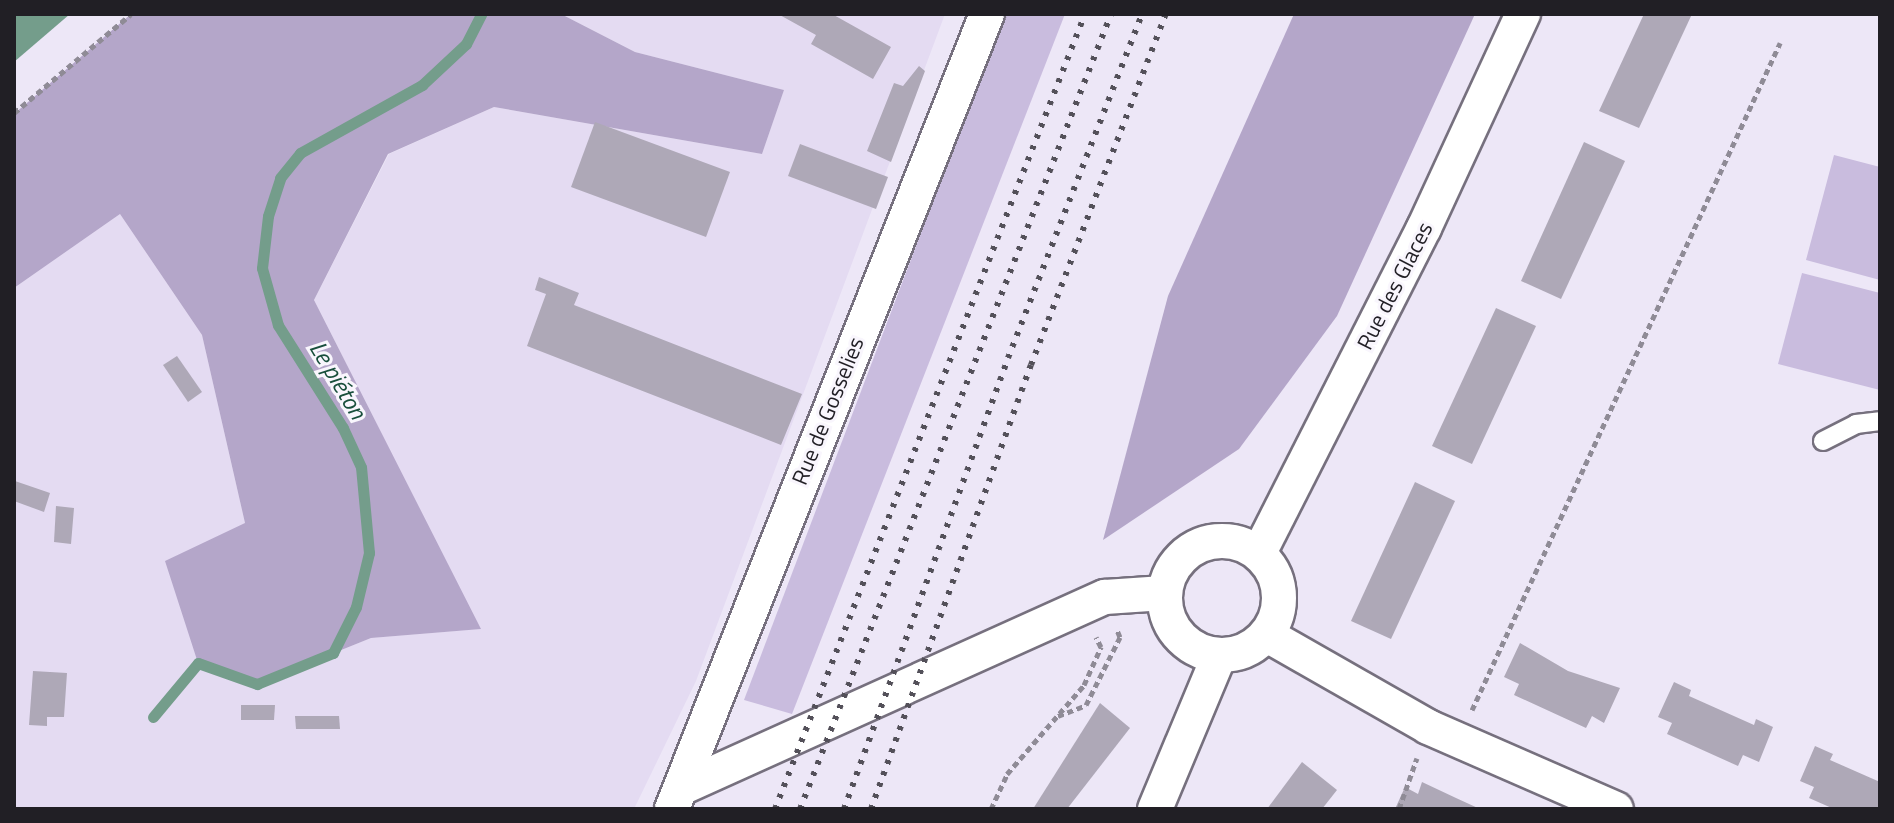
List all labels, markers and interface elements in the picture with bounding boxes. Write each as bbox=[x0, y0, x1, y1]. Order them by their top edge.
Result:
street label: Rue des Glaces bbox=[1352, 218, 1438, 354]
street label: Rue de Gosselies bbox=[786, 333, 870, 489]
water label: Le piéton bbox=[304, 336, 372, 424]

